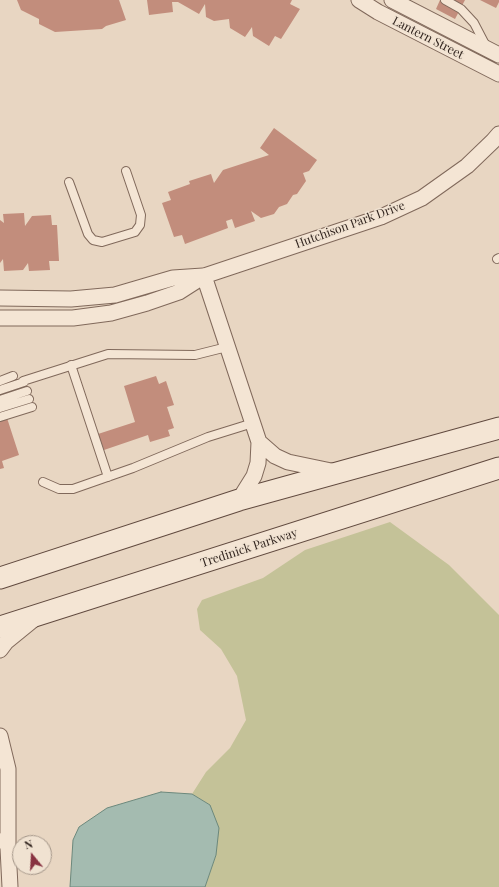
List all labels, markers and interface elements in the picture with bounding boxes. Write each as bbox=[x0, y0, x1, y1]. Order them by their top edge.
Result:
street label: Lantern Street bbox=[390, 14, 466, 62]
street label: Hutchison Park Drive bbox=[293, 198, 407, 252]
street label: Tredinick Parkway bbox=[199, 526, 299, 570]
north arrow bbox=[12, 835, 52, 875]
text: N bbox=[22, 836, 35, 852]

